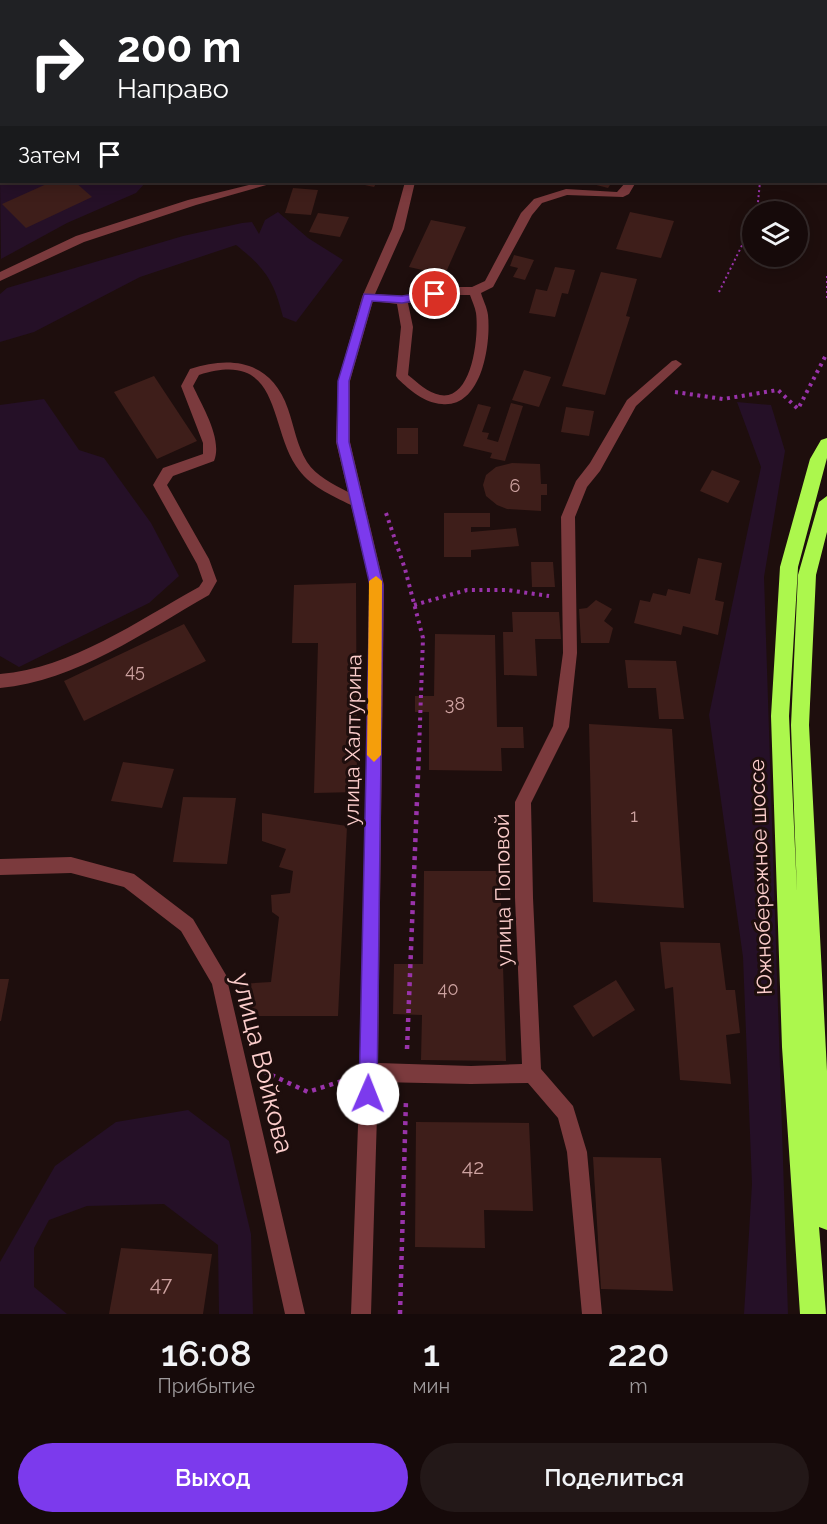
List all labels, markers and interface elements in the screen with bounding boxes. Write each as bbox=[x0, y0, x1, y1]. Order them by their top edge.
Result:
text: 200 m bbox=[117, 23, 241, 72]
icon: right bbox=[18, 24, 96, 102]
text: Направо bbox=[117, 73, 229, 104]
icon: arrive bbox=[93, 138, 126, 171]
text: Затем bbox=[18, 142, 81, 168]
map controls bbox=[742, 201, 808, 267]
button: layers bbox=[742, 201, 808, 267]
pin bbox=[409, 268, 460, 319]
icon: arrive bbox=[418, 277, 451, 310]
house number: 6 bbox=[510, 475, 521, 496]
street label: улица Халтурина bbox=[339, 654, 366, 826]
house number: 45 bbox=[125, 660, 145, 681]
house number: 38 bbox=[445, 693, 465, 714]
street label: Южнобережное шоссе bbox=[744, 759, 777, 995]
house number: 1 bbox=[630, 805, 638, 826]
street label: улица Поповой bbox=[489, 813, 516, 967]
street label: улица Войкова bbox=[226, 970, 300, 1156]
house number: 40 bbox=[438, 978, 458, 999]
position arrow bbox=[336, 1062, 400, 1126]
house number: 42 bbox=[462, 1154, 484, 1179]
house number: 47 bbox=[150, 1271, 173, 1296]
text: 16:08 bbox=[161, 1332, 252, 1374]
text: 1 bbox=[423, 1332, 440, 1374]
text: 220 bbox=[608, 1332, 669, 1374]
text: Прибытие bbox=[158, 1374, 255, 1398]
text: мин bbox=[413, 1374, 450, 1398]
text: m bbox=[629, 1374, 648, 1398]
button: Выход bbox=[18, 1443, 408, 1512]
button: Поделиться bbox=[420, 1443, 809, 1512]

